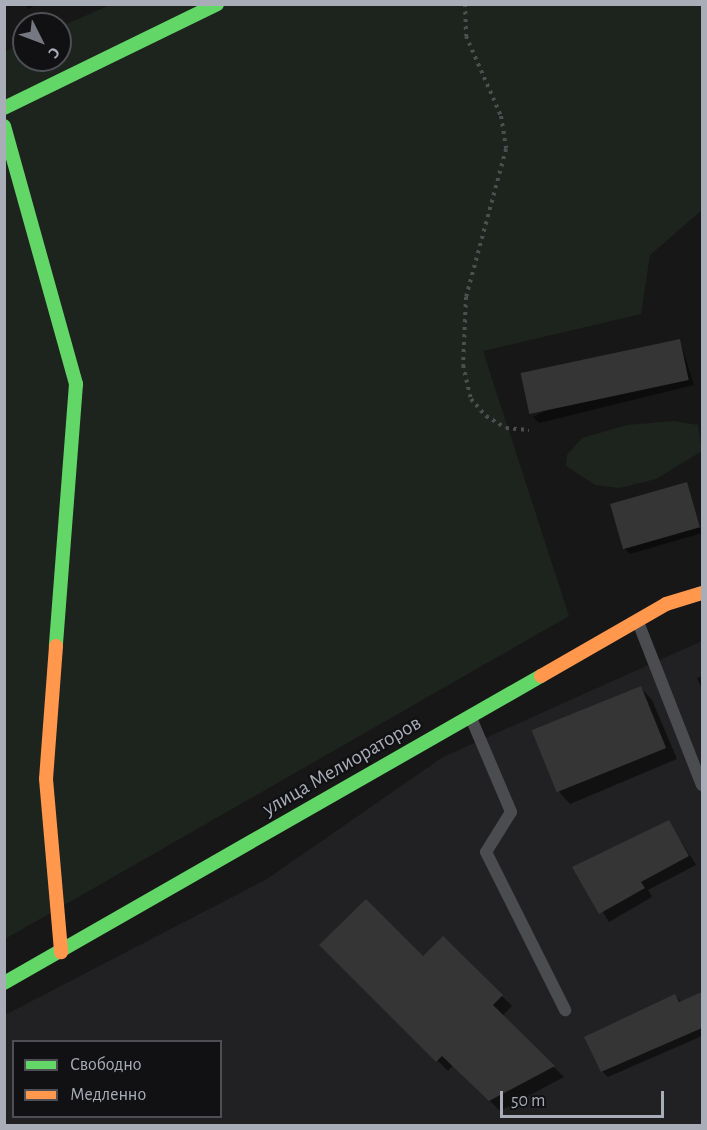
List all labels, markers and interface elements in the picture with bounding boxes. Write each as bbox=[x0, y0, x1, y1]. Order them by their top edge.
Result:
north arrow bbox=[12, 12, 72, 72]
text: С bbox=[45, 44, 63, 61]
street label: улица Мелиораторов bbox=[258, 710, 426, 822]
legend bbox=[12, 1040, 222, 1118]
text: Свободно bbox=[70, 1056, 142, 1074]
scale bar bbox=[503, 1079, 666, 1117]
text: Медленно bbox=[70, 1086, 146, 1104]
text: 50 m bbox=[511, 1092, 545, 1110]

